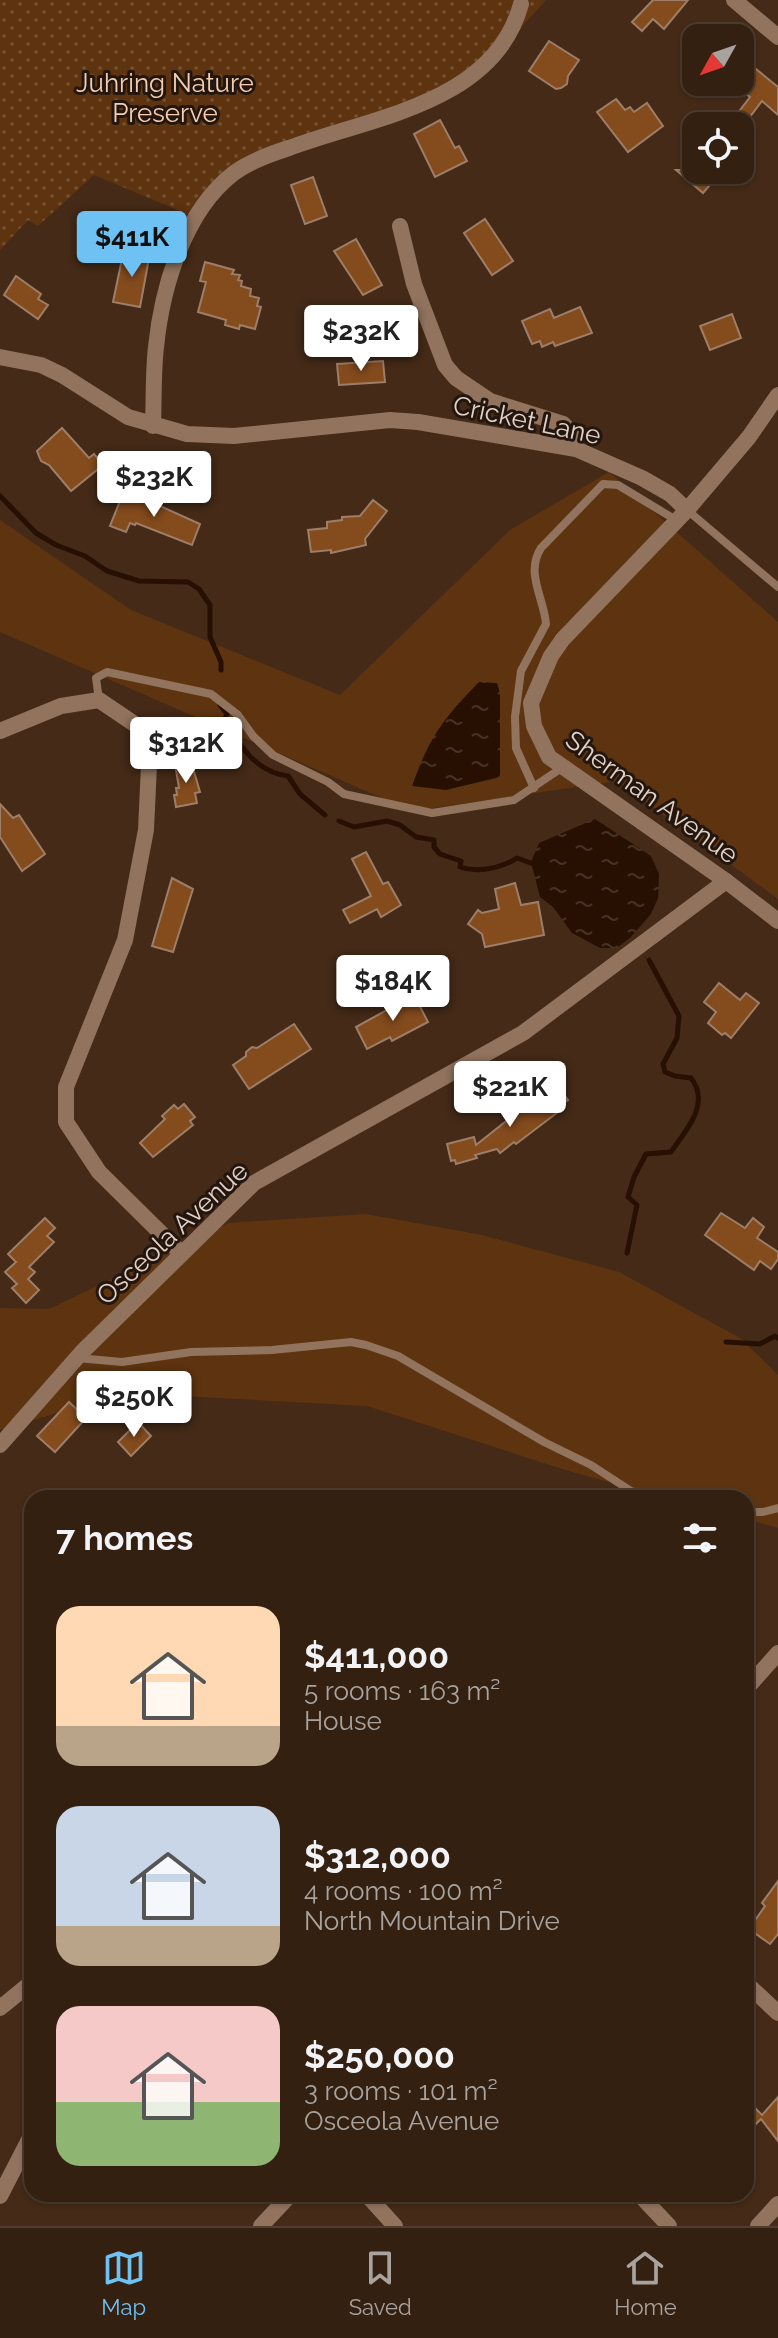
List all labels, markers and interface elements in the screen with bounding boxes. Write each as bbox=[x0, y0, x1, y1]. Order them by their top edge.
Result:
north arrow bbox=[682, 24, 754, 96]
map controls bbox=[682, 24, 754, 184]
park label: Juhring Nature Preserve bbox=[76, 68, 254, 128]
button: locate bbox=[682, 112, 754, 184]
pin: $411K bbox=[76, 211, 188, 279]
text: $411K bbox=[95, 222, 169, 252]
pin: $232K bbox=[305, 305, 417, 373]
text: $232K bbox=[322, 316, 400, 346]
street label: Cricket Lane bbox=[450, 390, 604, 450]
pin: $232K bbox=[98, 451, 210, 519]
text: $232K bbox=[115, 462, 193, 492]
pin: $312K bbox=[130, 717, 242, 785]
street label: Sherman Avenue bbox=[560, 724, 744, 870]
text: $312K bbox=[148, 728, 224, 758]
pin: $184K bbox=[337, 955, 449, 1023]
text: $184K bbox=[354, 966, 432, 996]
pin: $221K bbox=[454, 1061, 566, 1129]
text: $221K bbox=[472, 1072, 548, 1102]
street label: Osceola Avenue bbox=[90, 1155, 254, 1311]
pin: $250K bbox=[78, 1371, 190, 1439]
text: $250K bbox=[95, 1382, 173, 1412]
icon: filters bbox=[678, 1516, 722, 1560]
text: 7 homes bbox=[56, 1518, 193, 1558]
text: $411,000 bbox=[304, 1636, 449, 1676]
icon: home bbox=[120, 1638, 216, 1734]
text: 5 rooms · 163 m² bbox=[304, 1676, 500, 1706]
text: House bbox=[304, 1706, 382, 1736]
text: $312,000 bbox=[304, 1836, 451, 1876]
icon: home bbox=[120, 1838, 216, 1934]
text: 4 rooms · 100 m² bbox=[304, 1876, 503, 1906]
text: North Mountain Drive bbox=[304, 1906, 560, 1936]
text: $250,000 bbox=[304, 2036, 455, 2076]
icon: home bbox=[120, 2038, 216, 2134]
text: 3 rooms · 101 m² bbox=[304, 2076, 498, 2106]
text: Osceola Avenue bbox=[304, 2106, 499, 2136]
tab: Map bbox=[101, 2246, 146, 2320]
tab: Saved bbox=[349, 2246, 412, 2320]
tab: Home bbox=[614, 2246, 677, 2320]

